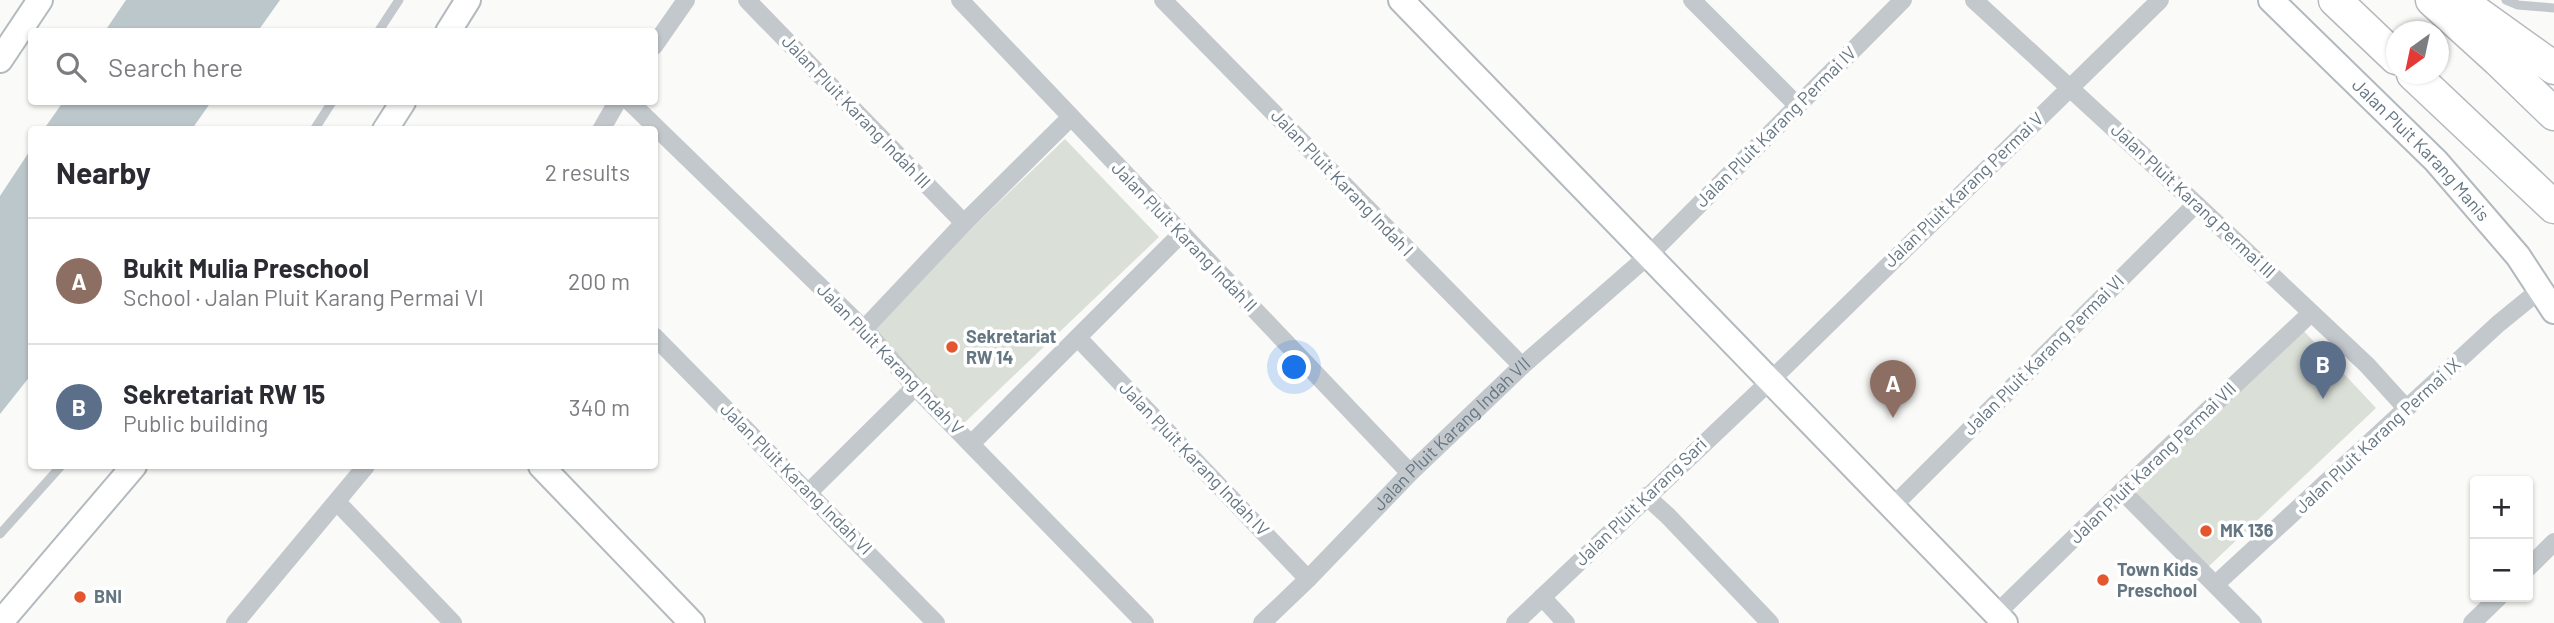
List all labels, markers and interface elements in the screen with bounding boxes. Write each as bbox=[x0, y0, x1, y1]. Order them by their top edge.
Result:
north arrow bbox=[2386, 21, 2449, 84]
search box bbox=[28, 28, 658, 105]
street label: Jalan Pluit Karang Indah III bbox=[778, 30, 936, 193]
street label: Jalan Pluit Karang Permai IV bbox=[1690, 41, 1861, 211]
icon: search bbox=[52, 48, 90, 86]
text: Search here bbox=[108, 51, 243, 82]
street label: Jalan Pluit Karang Manis bbox=[2348, 73, 2495, 225]
street label: Jalan Pluit Karang Indah I bbox=[1267, 104, 1419, 260]
street label: Jalan Pluit Karang Permai V bbox=[1879, 107, 2048, 271]
street label: Jalan Pluit Karang Permai III bbox=[2107, 118, 2281, 282]
text: Nearby bbox=[56, 154, 151, 190]
street label: Jalan Pluit Karang Indah II bbox=[1107, 157, 1262, 316]
text: 2 results bbox=[545, 158, 630, 186]
text: Bukit Mulia Preschool bbox=[123, 252, 369, 283]
text: A bbox=[71, 267, 87, 295]
text: 200 m bbox=[568, 267, 630, 295]
street label: Jalan Pluit Karang Permai VI bbox=[1958, 269, 2128, 439]
street label: Jalan Pluit Karang Indah V bbox=[813, 278, 969, 439]
text: School · Jalan Pluit Karang Permai VI bbox=[123, 283, 484, 311]
place label: Sekretariat RW 14 bbox=[966, 325, 1057, 368]
marker: Sekretariat RW 14 bbox=[944, 339, 960, 355]
pin: B bbox=[2300, 341, 2346, 399]
your location bbox=[1277, 350, 1311, 384]
street label: Jalan Pluit Karang Indah VII bbox=[1368, 352, 1534, 515]
street label: Jalan Pluit Karang Permai IX bbox=[2290, 353, 2465, 518]
pin: A bbox=[1870, 360, 1916, 418]
street label: Jalan Pluit Karang Indah IV bbox=[1115, 377, 1274, 540]
street label: Jalan Pluit Karang Permai VII bbox=[2064, 377, 2240, 548]
text: Sekretariat RW 15 bbox=[123, 378, 325, 409]
text: B bbox=[72, 393, 86, 421]
text: 340 m bbox=[569, 393, 630, 421]
street label: Jalan Pluit Karang Indah VI bbox=[716, 398, 877, 559]
text: Public building bbox=[123, 409, 268, 437]
street label: Jalan Pluit Karang Sari bbox=[1570, 433, 1711, 570]
map controls bbox=[2470, 476, 2533, 602]
button: + bbox=[2470, 476, 2533, 539]
place label: MK 136 bbox=[2220, 519, 2274, 541]
marker: MK 136 bbox=[2198, 523, 2214, 539]
button: − bbox=[2470, 539, 2533, 602]
place label: Town Kids Preschool bbox=[2117, 558, 2198, 601]
marker: Town Kids Preschool bbox=[2095, 572, 2111, 588]
place label: BNI bbox=[94, 585, 122, 607]
marker: BNI bbox=[72, 589, 88, 605]

